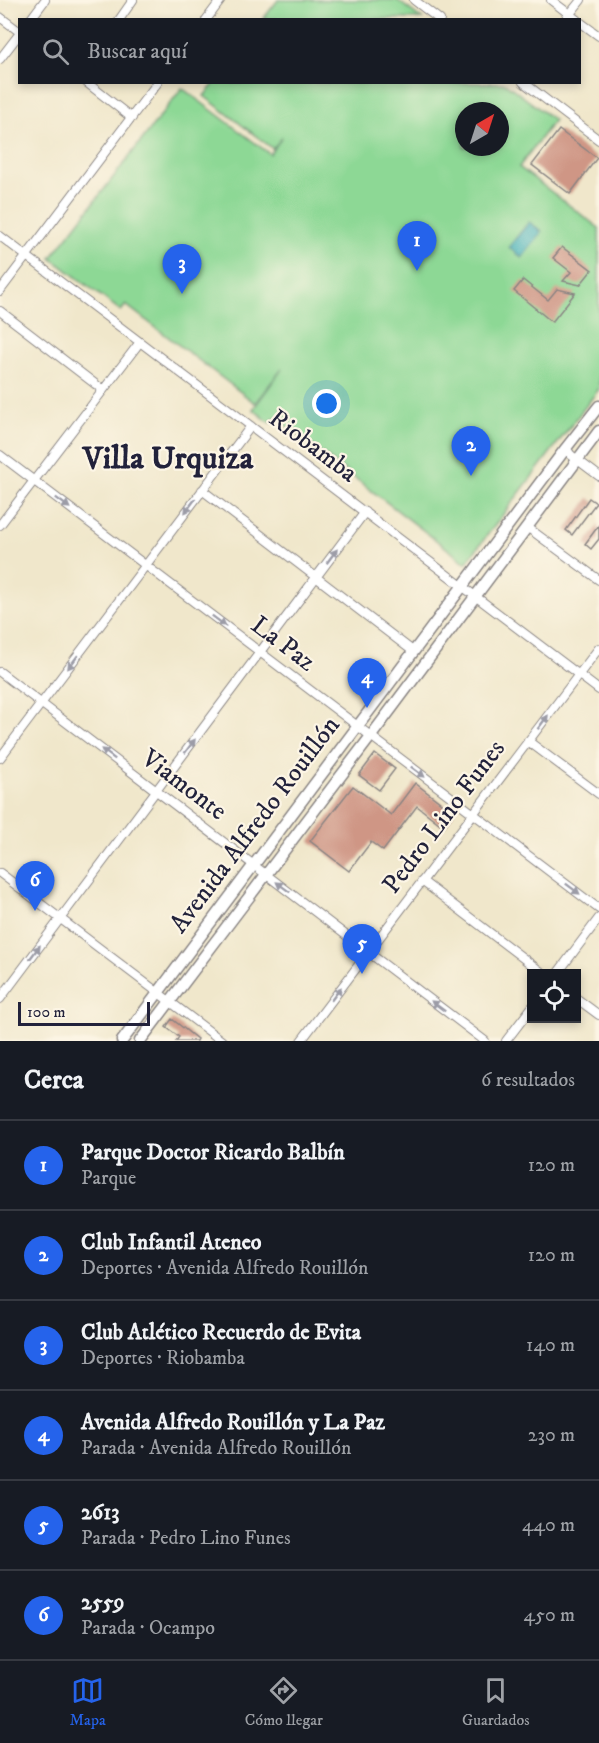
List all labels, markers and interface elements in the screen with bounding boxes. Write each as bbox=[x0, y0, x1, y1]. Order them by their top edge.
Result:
search box bbox=[18, 18, 581, 84]
icon: search bbox=[39, 35, 72, 68]
text: Buscar aquí bbox=[87, 38, 187, 65]
north arrow bbox=[455, 102, 509, 156]
pin: 1 bbox=[398, 222, 436, 271]
pin: 3 bbox=[162, 244, 201, 294]
your location bbox=[312, 389, 341, 418]
street label: Riobamba bbox=[262, 402, 364, 490]
pin: 2 bbox=[452, 426, 490, 476]
district label: Villa Urquiza bbox=[81, 439, 254, 479]
one-way arrow bbox=[56, 497, 71, 509]
one-way arrow bbox=[184, 498, 197, 514]
one-way arrow bbox=[326, 549, 338, 565]
street label: La Paz bbox=[244, 609, 322, 679]
one-way arrow bbox=[210, 615, 226, 627]
one-way arrow bbox=[67, 653, 79, 669]
pin: 4 bbox=[348, 658, 386, 708]
street label: Avenida Alfredo Rouillón bbox=[163, 710, 348, 940]
one-way arrow bbox=[536, 714, 549, 730]
street label: Pedro Lino Funes bbox=[375, 733, 513, 901]
one-way arrow bbox=[184, 738, 196, 754]
street label: Viamonte bbox=[134, 742, 233, 828]
one-way arrow bbox=[100, 748, 115, 760]
one-way arrow bbox=[410, 765, 425, 777]
pin: 6 bbox=[15, 862, 54, 911]
one-way arrow bbox=[276, 882, 291, 894]
one-way arrow bbox=[565, 883, 581, 896]
pin: 5 bbox=[342, 924, 382, 974]
one-way arrow bbox=[29, 945, 41, 961]
map controls bbox=[527, 969, 581, 1023]
button: locate bbox=[527, 969, 581, 1023]
one-way arrow bbox=[330, 987, 342, 1003]
scale bar bbox=[18, 999, 150, 1026]
one-way arrow bbox=[431, 1000, 446, 1012]
text: 100 m bbox=[27, 1002, 66, 1022]
text: Cerca bbox=[24, 1064, 84, 1097]
text: 6 resultados bbox=[481, 1068, 575, 1093]
text: Parque Doctor Ricardo Balbín bbox=[81, 1139, 345, 1166]
text: 1 bbox=[40, 1153, 47, 1178]
text: 120 m bbox=[528, 1153, 575, 1178]
text: Parque bbox=[81, 1166, 136, 1191]
text: Club Infantil Ateneo bbox=[81, 1229, 262, 1256]
text: 2 bbox=[39, 1243, 48, 1268]
text: 120 m bbox=[528, 1243, 575, 1268]
text: Deportes · Avenida Alfredo Rouillón bbox=[81, 1256, 369, 1281]
text: Club Atlético Recuerdo de Evita bbox=[81, 1319, 361, 1346]
text: 3 bbox=[40, 1333, 47, 1358]
text: 140 m bbox=[526, 1333, 575, 1358]
text: Deportes · Riobamba bbox=[81, 1346, 245, 1371]
text: Avenida Alfredo Rouillón y La Paz bbox=[81, 1409, 385, 1436]
text: 4 bbox=[38, 1423, 49, 1448]
text: 230 m bbox=[528, 1423, 575, 1448]
text: Parada · Avenida Alfredo Rouillón bbox=[81, 1436, 351, 1461]
text: 2613 bbox=[81, 1499, 119, 1526]
text: 5 bbox=[39, 1513, 48, 1538]
text: 440 m bbox=[522, 1513, 575, 1538]
text: Parada · Pedro Lino Funes bbox=[81, 1526, 291, 1551]
text: 2559 bbox=[81, 1589, 125, 1616]
text: 6 bbox=[38, 1603, 49, 1628]
text: 450 m bbox=[524, 1603, 575, 1628]
text: Parada · Ocampo bbox=[81, 1616, 215, 1641]
tab: Mapa bbox=[69, 1674, 106, 1730]
tab: Cómo llegar bbox=[245, 1674, 323, 1730]
tab: Guardados bbox=[462, 1674, 530, 1730]

